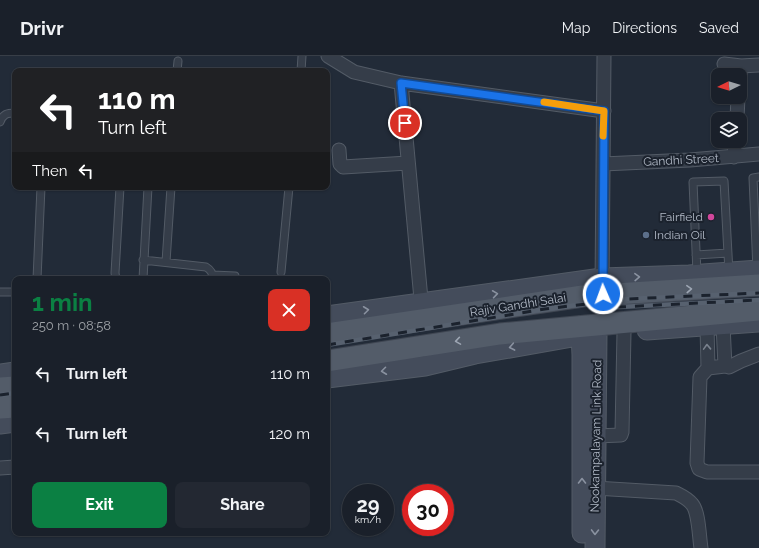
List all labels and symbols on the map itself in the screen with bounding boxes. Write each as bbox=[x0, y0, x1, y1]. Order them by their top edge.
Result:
north arrow bbox=[711, 68, 747, 104]
pin bbox=[388, 106, 422, 140]
street label: Gandhi Street bbox=[643, 151, 719, 169]
place label: Fairfield bbox=[660, 210, 703, 224]
marker: Fairfield bbox=[706, 212, 716, 222]
place label: Indian Oil bbox=[654, 228, 706, 242]
marker: Indian Oil bbox=[641, 230, 651, 240]
position arrow bbox=[582, 273, 624, 315]
one-way arrow bbox=[634, 273, 640, 281]
one-way arrow bbox=[686, 285, 692, 294]
street label: Rajiv Gandhi Salai bbox=[469, 290, 567, 320]
one-way arrow bbox=[492, 290, 498, 299]
one-way arrow bbox=[363, 306, 369, 315]
one-way arrow bbox=[455, 336, 461, 345]
one-way arrow bbox=[508, 343, 515, 351]
one-way arrow bbox=[703, 344, 712, 350]
street label: Nookampalayam Link Road bbox=[588, 360, 604, 512]
one-way arrow bbox=[381, 366, 387, 375]
one-way arrow bbox=[578, 478, 586, 484]
speed limit sign: 30 bbox=[402, 484, 454, 536]
one-way arrow bbox=[591, 529, 599, 535]

